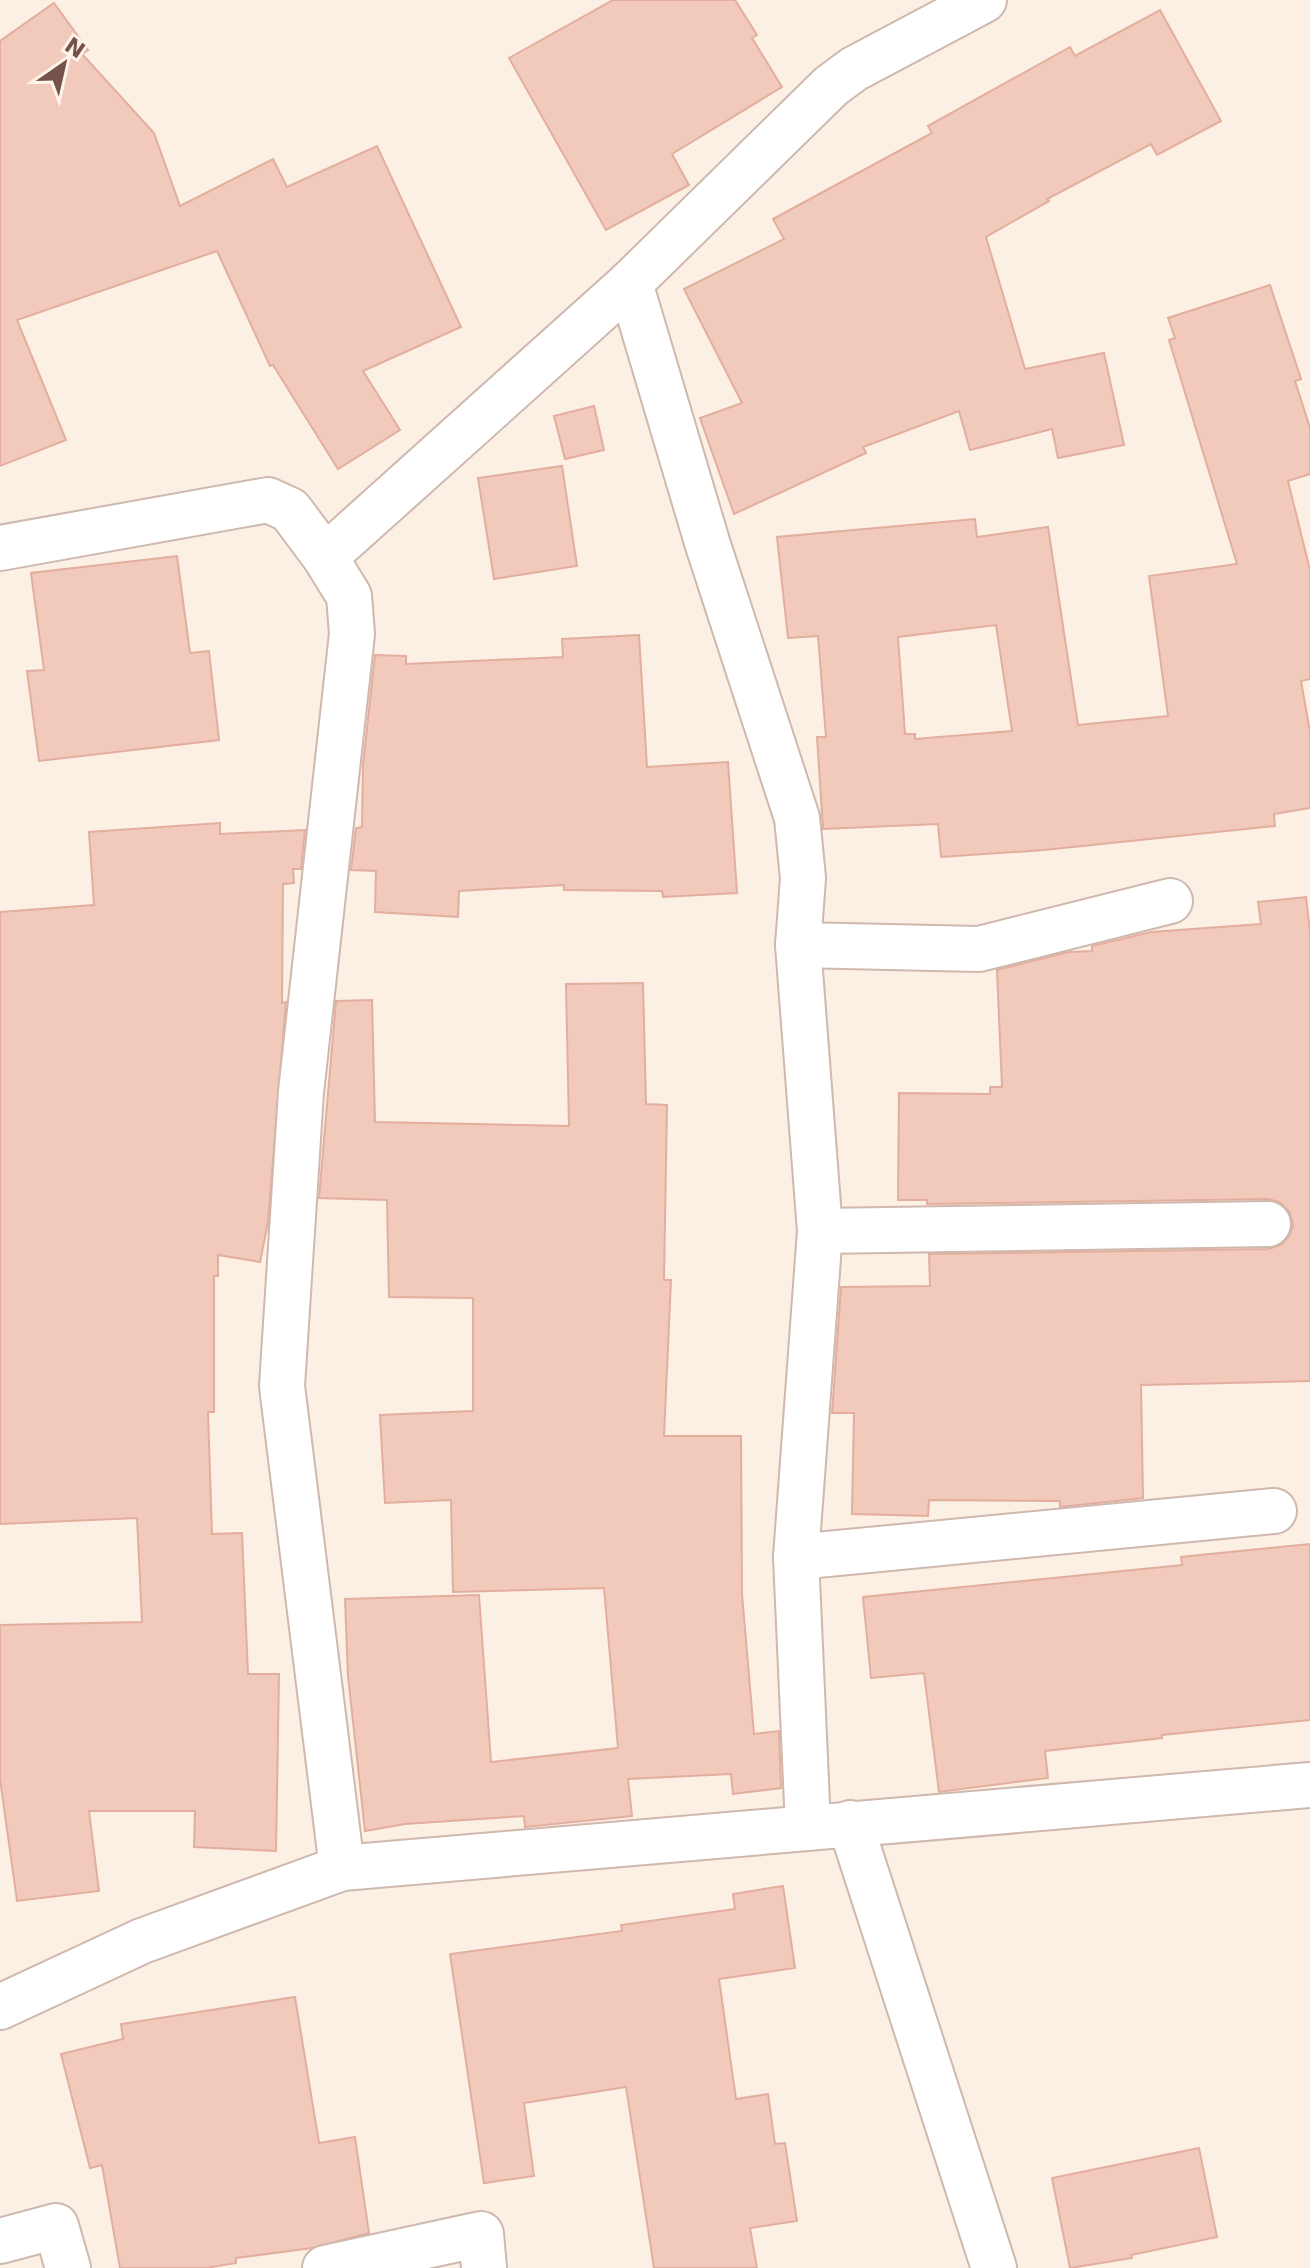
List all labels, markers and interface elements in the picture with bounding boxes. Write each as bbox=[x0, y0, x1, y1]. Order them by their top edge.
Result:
north arrow bbox=[24, 24, 104, 104]
text: N bbox=[60, 32, 90, 63]

